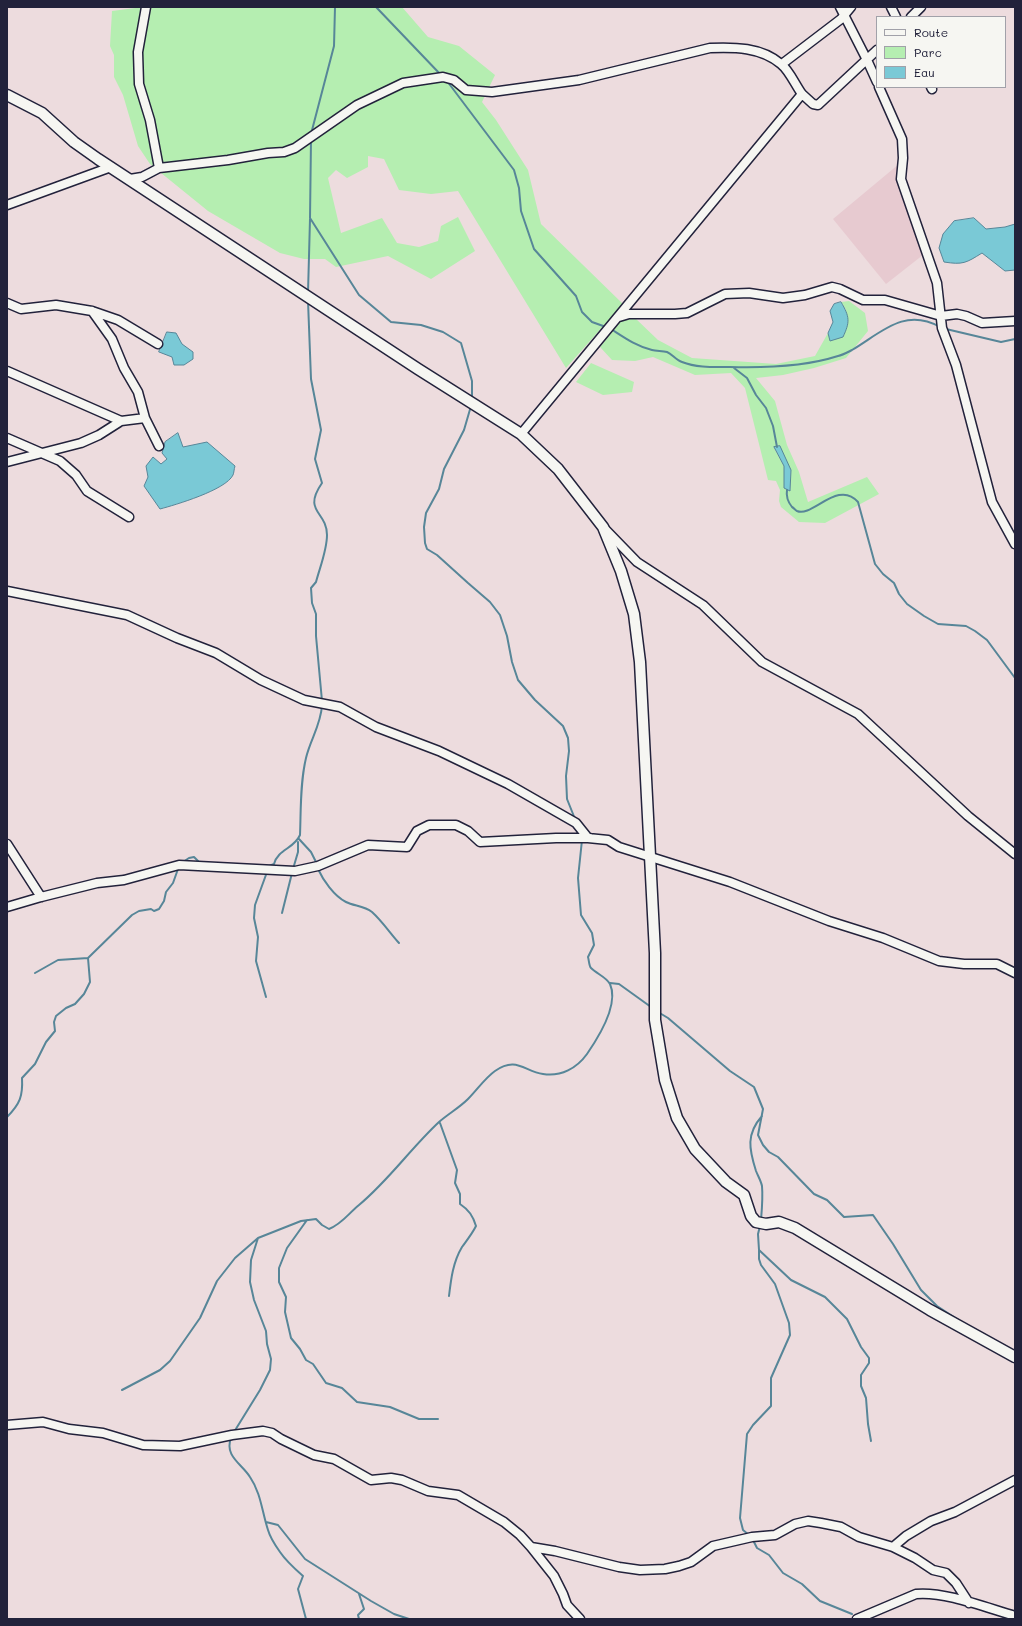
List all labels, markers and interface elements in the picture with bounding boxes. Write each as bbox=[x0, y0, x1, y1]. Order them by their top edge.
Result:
legend bbox=[876, 16, 1006, 88]
text: Route bbox=[914, 24, 948, 40]
text: Parc bbox=[914, 44, 942, 60]
text: Eau bbox=[914, 64, 935, 80]

